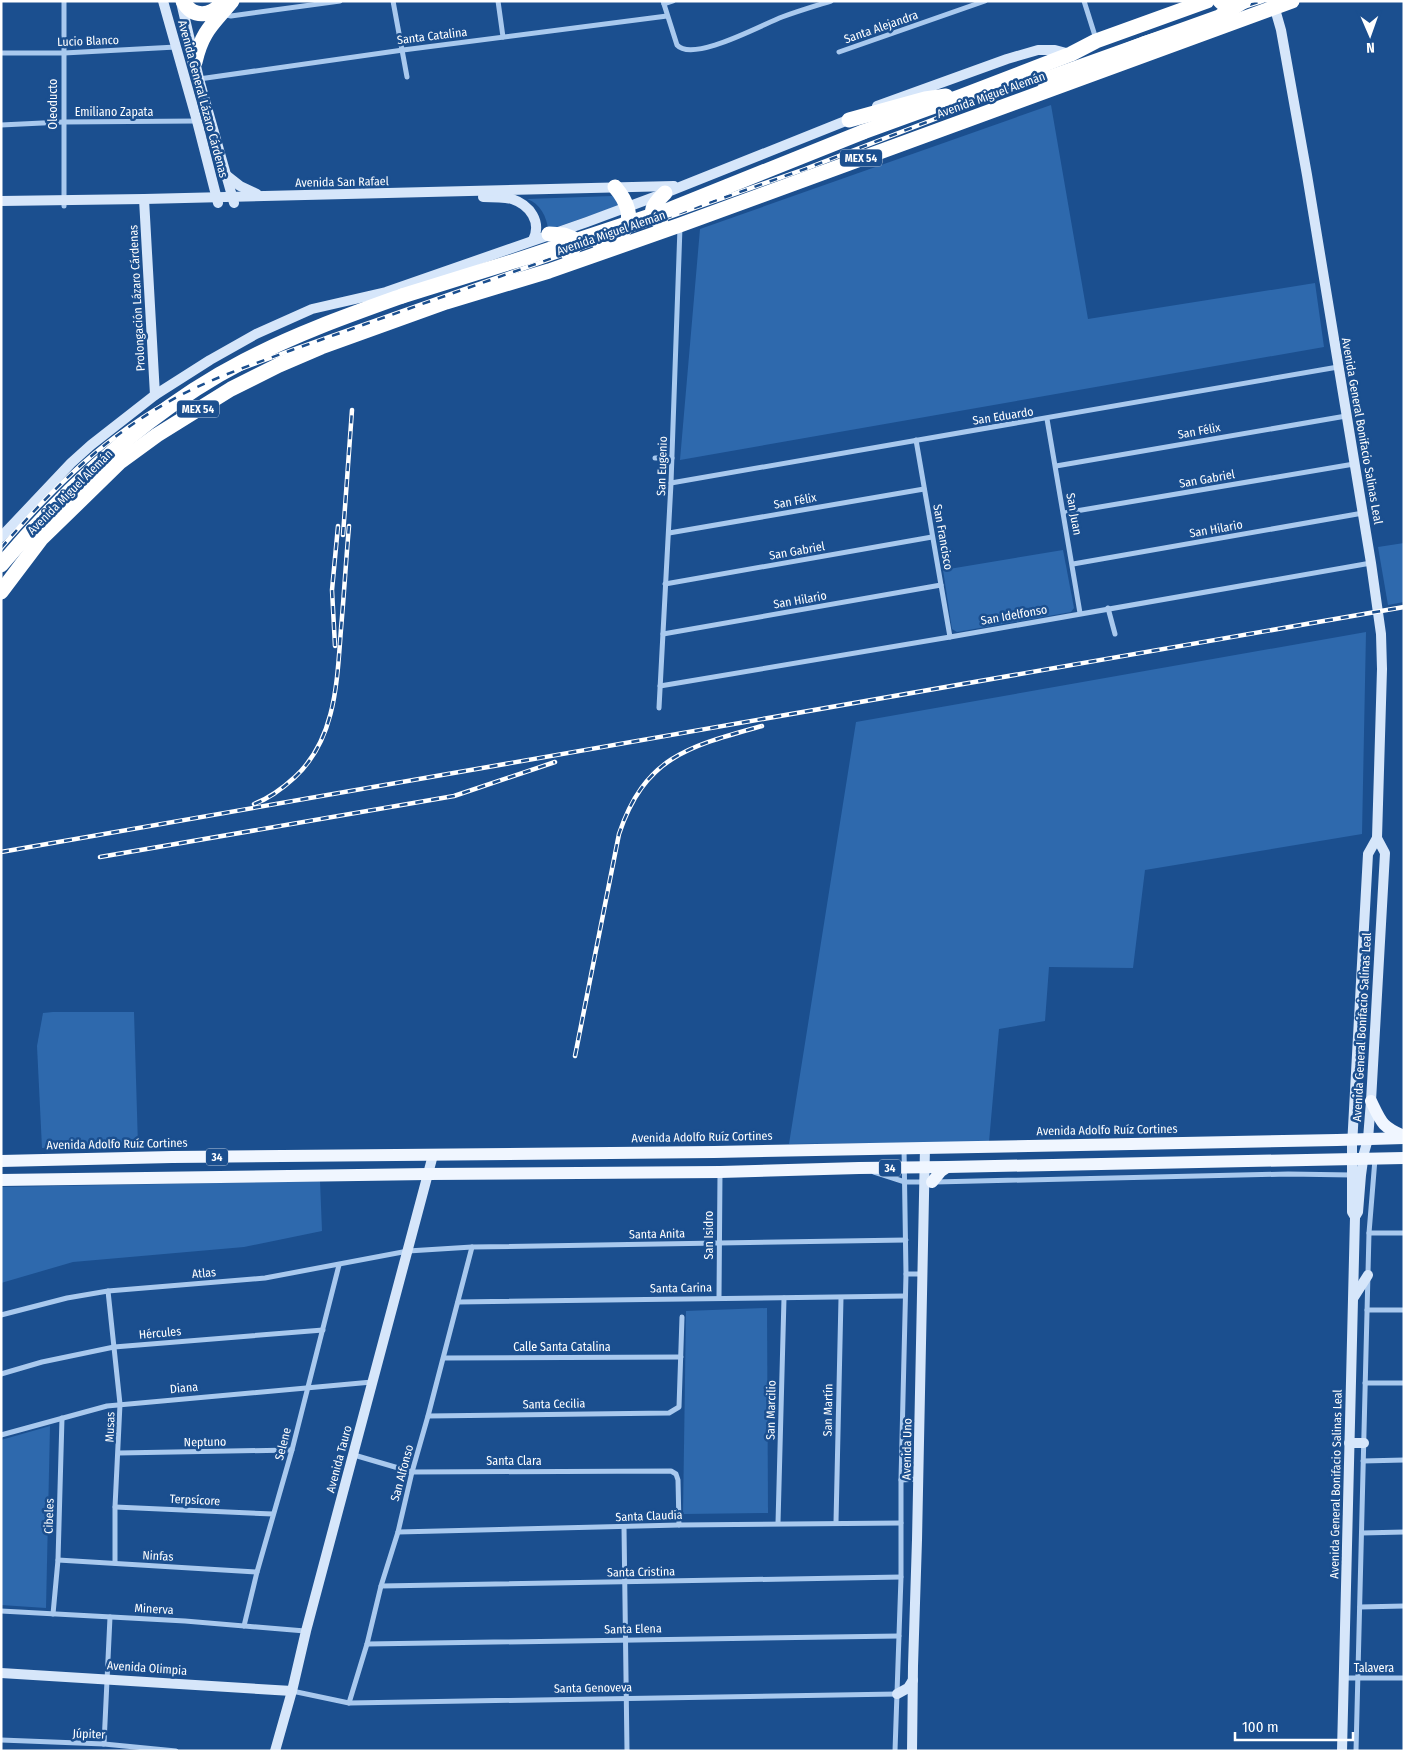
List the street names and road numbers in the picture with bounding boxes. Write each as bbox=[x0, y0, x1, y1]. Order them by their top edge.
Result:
street label: Santa Alejandra bbox=[842, 8, 920, 46]
street label: Avenida General Lázaro Cárdenas bbox=[175, 19, 231, 179]
street label: Santa Catalina bbox=[396, 25, 468, 47]
street label: Lucio Blanco bbox=[57, 33, 119, 49]
street label: Avenida Miguel Alemán bbox=[935, 69, 1047, 121]
street label: Oleoducto bbox=[46, 79, 60, 129]
street label: Emiliano Zapata bbox=[75, 105, 153, 119]
road number: MEX 54 bbox=[840, 150, 882, 167]
street label: Avenida San Rafael bbox=[295, 174, 389, 190]
street label: Avenida Miguel Alemán bbox=[555, 208, 667, 258]
street label: Prolongación Lázaro Cárdenas bbox=[126, 224, 148, 372]
street label: Avenida General Bonifacio Salinas Leal bbox=[1339, 337, 1385, 525]
road number: MEX 54 bbox=[177, 400, 219, 418]
street label: San Eduardo bbox=[972, 404, 1034, 428]
street label: San Félix bbox=[1177, 420, 1222, 442]
street label: San Eugenio bbox=[654, 436, 670, 496]
street label: Avenida Miguel Alemán bbox=[25, 447, 115, 537]
street label: San Gabriel bbox=[1178, 467, 1236, 491]
street label: San Félix bbox=[773, 490, 818, 512]
street label: San Juan bbox=[1063, 492, 1085, 536]
street label: San Francisco bbox=[930, 503, 956, 571]
street label: San Hilario bbox=[1188, 517, 1244, 541]
street label: San Gabriel bbox=[768, 539, 826, 563]
street label: San Hilario bbox=[772, 588, 828, 612]
street label: San Idelfonso bbox=[980, 602, 1048, 628]
street label: Avenida General Bonifacio Salinas Leal bbox=[1350, 932, 1374, 1122]
street label: Avenida Adolfo Ruíz Cortines bbox=[1036, 1122, 1178, 1138]
street label: Avenida Adolfo Ruíz Cortines bbox=[631, 1129, 773, 1145]
street label: Avenida Adolfo Ruíz Cortines bbox=[46, 1136, 188, 1152]
road number: 34 bbox=[206, 1148, 228, 1166]
road number: 34 bbox=[879, 1160, 901, 1176]
street label: San Isidro bbox=[702, 1211, 716, 1259]
street label: Santa Anita bbox=[629, 1227, 685, 1241]
street label: Atlas bbox=[191, 1265, 217, 1281]
street label: Santa Carina bbox=[650, 1280, 712, 1296]
street label: Hércules bbox=[138, 1324, 182, 1342]
street label: Calle Santa Catalina bbox=[513, 1340, 611, 1354]
street label: Diana bbox=[169, 1380, 199, 1396]
street label: San Marcilio bbox=[763, 1380, 779, 1440]
street label: San Martín bbox=[821, 1383, 835, 1437]
street label: Avenida General Bonifacio Salinas Leal bbox=[1327, 1389, 1345, 1579]
street label: Santa Cecilia bbox=[523, 1396, 586, 1412]
street label: Musas bbox=[102, 1411, 118, 1443]
street label: Avenida Uno bbox=[899, 1418, 915, 1480]
street label: Avenida Tauro bbox=[323, 1424, 355, 1494]
street label: Selene bbox=[272, 1426, 294, 1462]
street label: Neptuno bbox=[184, 1435, 226, 1449]
street label: San Alfonso bbox=[388, 1443, 416, 1503]
street label: Santa Clara bbox=[486, 1454, 542, 1468]
street label: Terpsícore bbox=[169, 1492, 221, 1508]
street label: Cibeles bbox=[41, 1498, 57, 1534]
street label: Santa Claudia bbox=[615, 1508, 683, 1524]
street label: Ninfas bbox=[142, 1548, 174, 1564]
street label: Santa Cristina bbox=[607, 1564, 675, 1580]
street label: Minerva bbox=[134, 1601, 174, 1617]
street label: Santa Elena bbox=[604, 1621, 662, 1637]
street label: Avenida Olimpia bbox=[106, 1658, 188, 1678]
street label: Talavera bbox=[1354, 1661, 1394, 1675]
street label: Santa Genoveva bbox=[554, 1680, 632, 1696]
street label: Júpiter bbox=[72, 1726, 106, 1742]

